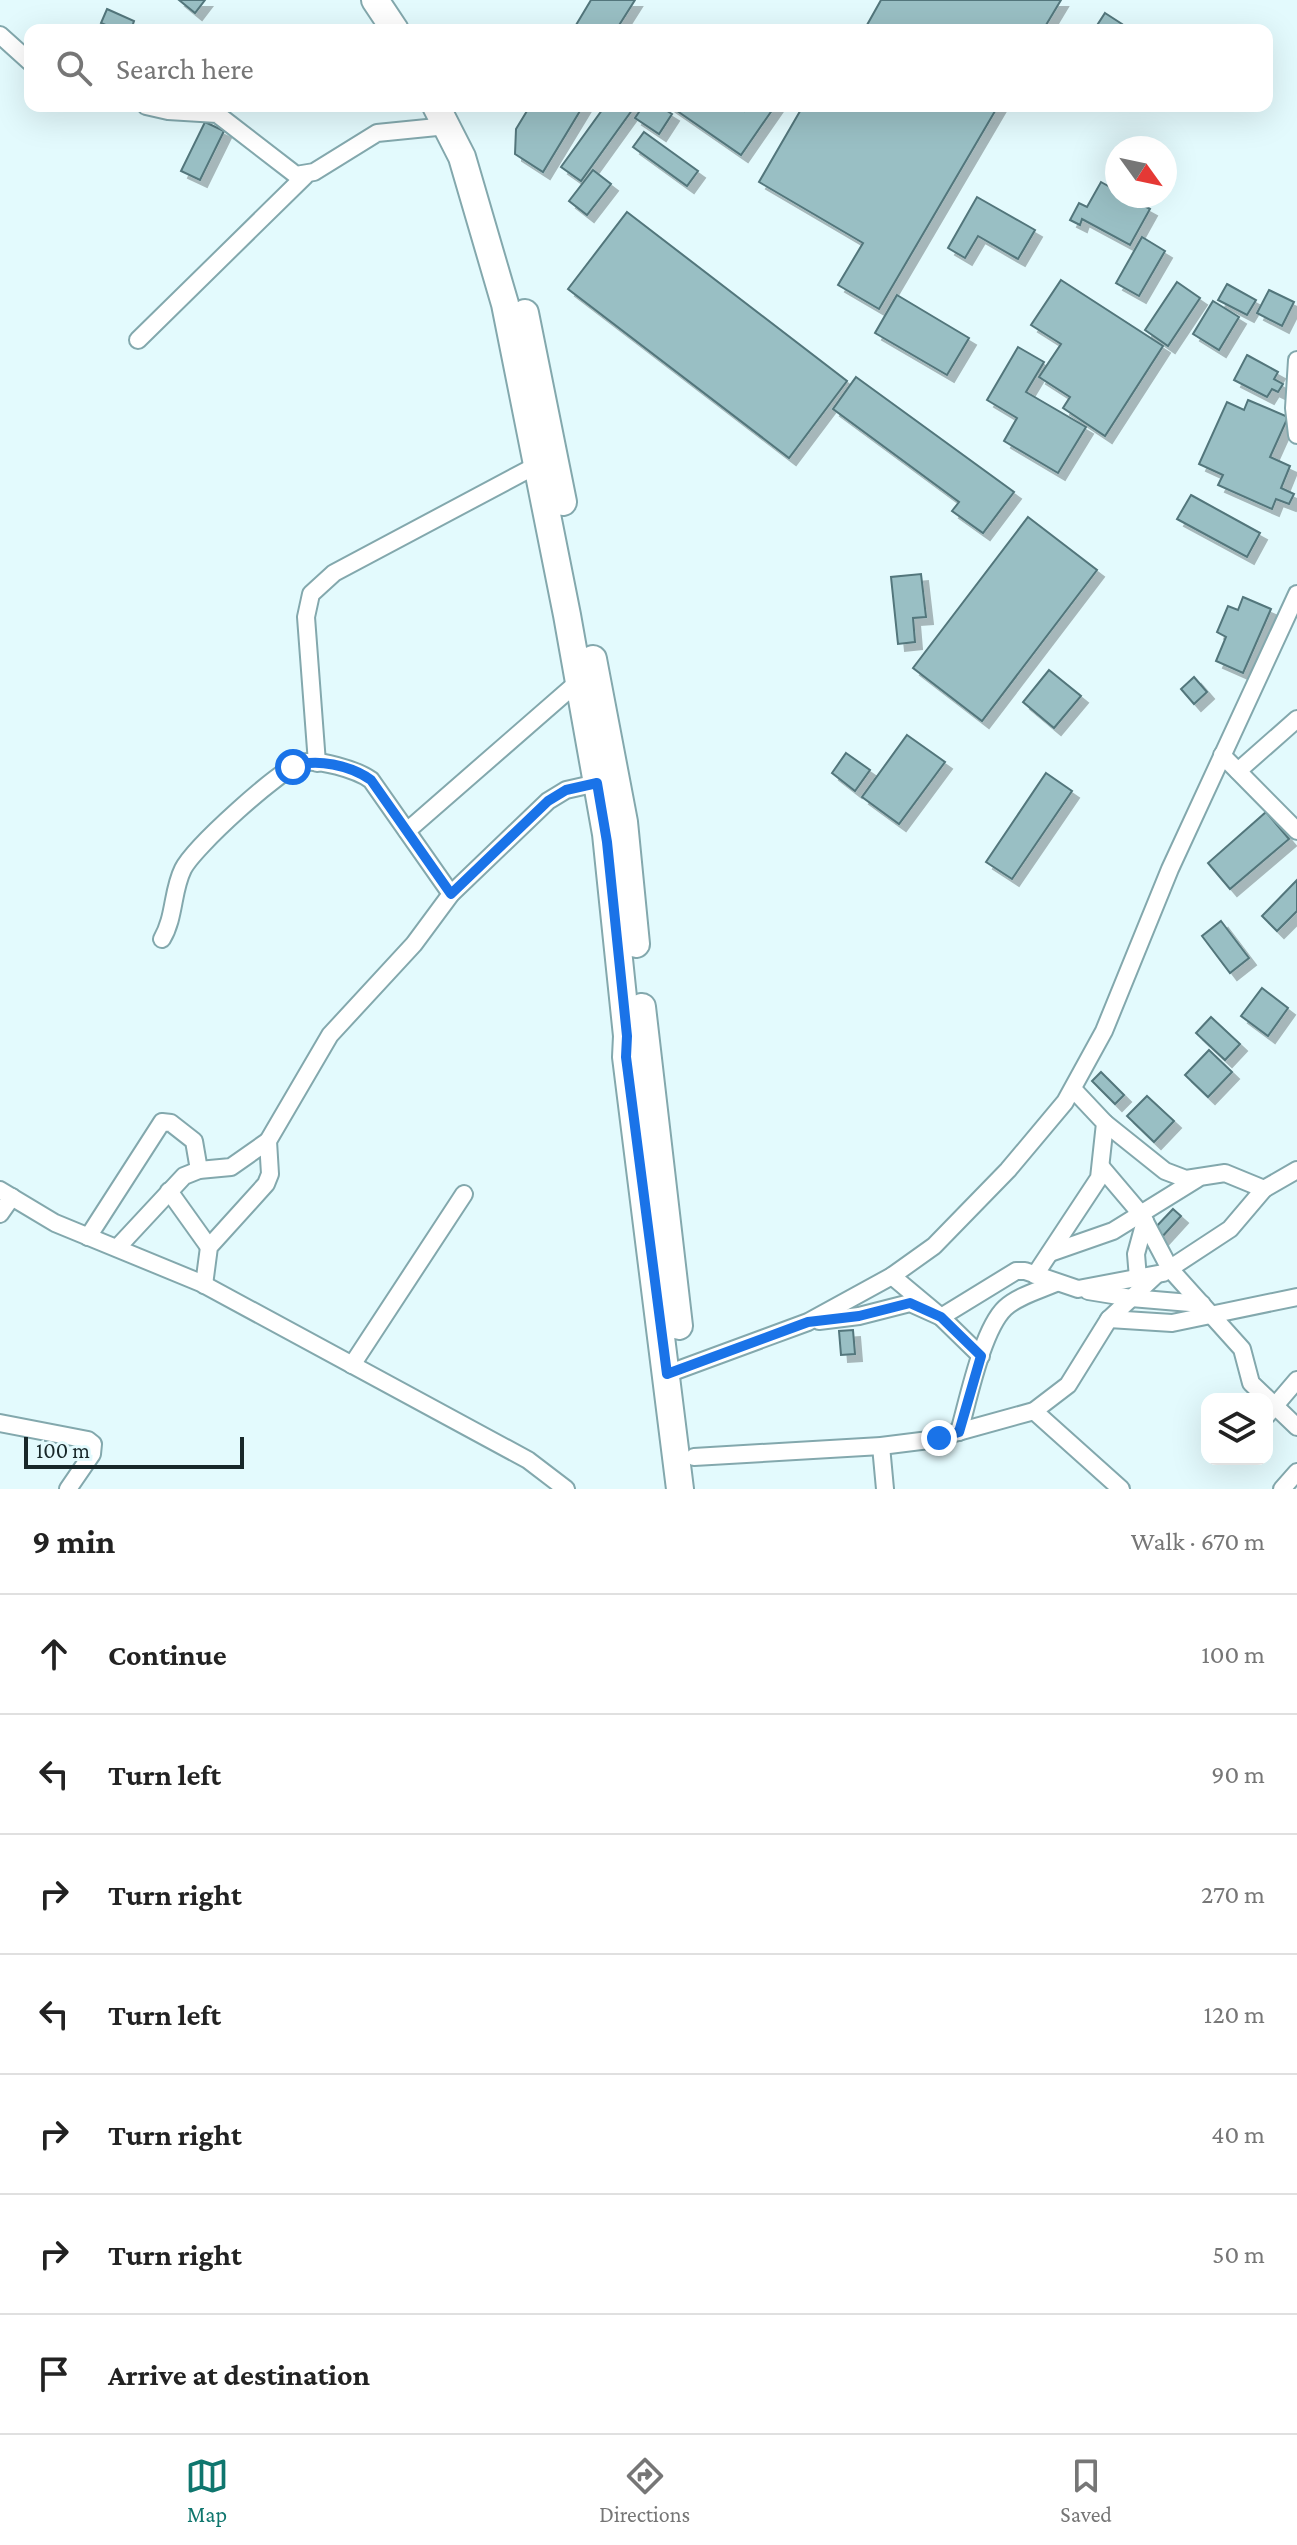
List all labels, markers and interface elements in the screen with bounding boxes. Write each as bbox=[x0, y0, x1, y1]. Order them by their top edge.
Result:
search box bbox=[24, 24, 1273, 112]
icon: search bbox=[52, 46, 96, 90]
text: Search here bbox=[116, 52, 254, 85]
north arrow bbox=[1105, 136, 1177, 208]
route start bbox=[275, 749, 311, 785]
map controls bbox=[1201, 1393, 1273, 1465]
button: layers bbox=[1201, 1393, 1273, 1465]
route end bbox=[921, 1420, 957, 1456]
scale bar bbox=[24, 1433, 244, 1469]
text: 100 m bbox=[36, 1438, 90, 1463]
text: 9 min bbox=[32, 1523, 115, 1560]
text: Walk · 670 m bbox=[1131, 1527, 1265, 1556]
icon: ahead bbox=[32, 1632, 76, 1676]
text: Continue bbox=[108, 1638, 227, 1671]
text: 100 m bbox=[1201, 1640, 1265, 1669]
icon: left bbox=[32, 1752, 76, 1796]
text: Turn left bbox=[108, 1758, 221, 1791]
text: 90 m bbox=[1211, 1760, 1265, 1789]
icon: right bbox=[32, 1872, 76, 1916]
text: Turn right bbox=[108, 1878, 242, 1911]
text: 270 m bbox=[1201, 1880, 1265, 1909]
icon: left bbox=[32, 1992, 76, 2036]
text: Turn left bbox=[108, 1998, 221, 2031]
text: 120 m bbox=[1204, 2000, 1265, 2029]
icon: right bbox=[32, 2112, 76, 2156]
text: Turn right bbox=[108, 2118, 242, 2151]
text: 40 m bbox=[1211, 2120, 1265, 2149]
icon: right bbox=[32, 2232, 76, 2276]
text: Turn right bbox=[108, 2238, 242, 2271]
text: 50 m bbox=[1212, 2240, 1265, 2269]
icon: arrive bbox=[32, 2352, 76, 2396]
text: Arrive at destination bbox=[108, 2358, 370, 2391]
tab: Map bbox=[185, 2454, 229, 2527]
tab: Directions bbox=[599, 2454, 690, 2527]
tab: Saved bbox=[1060, 2454, 1112, 2527]

